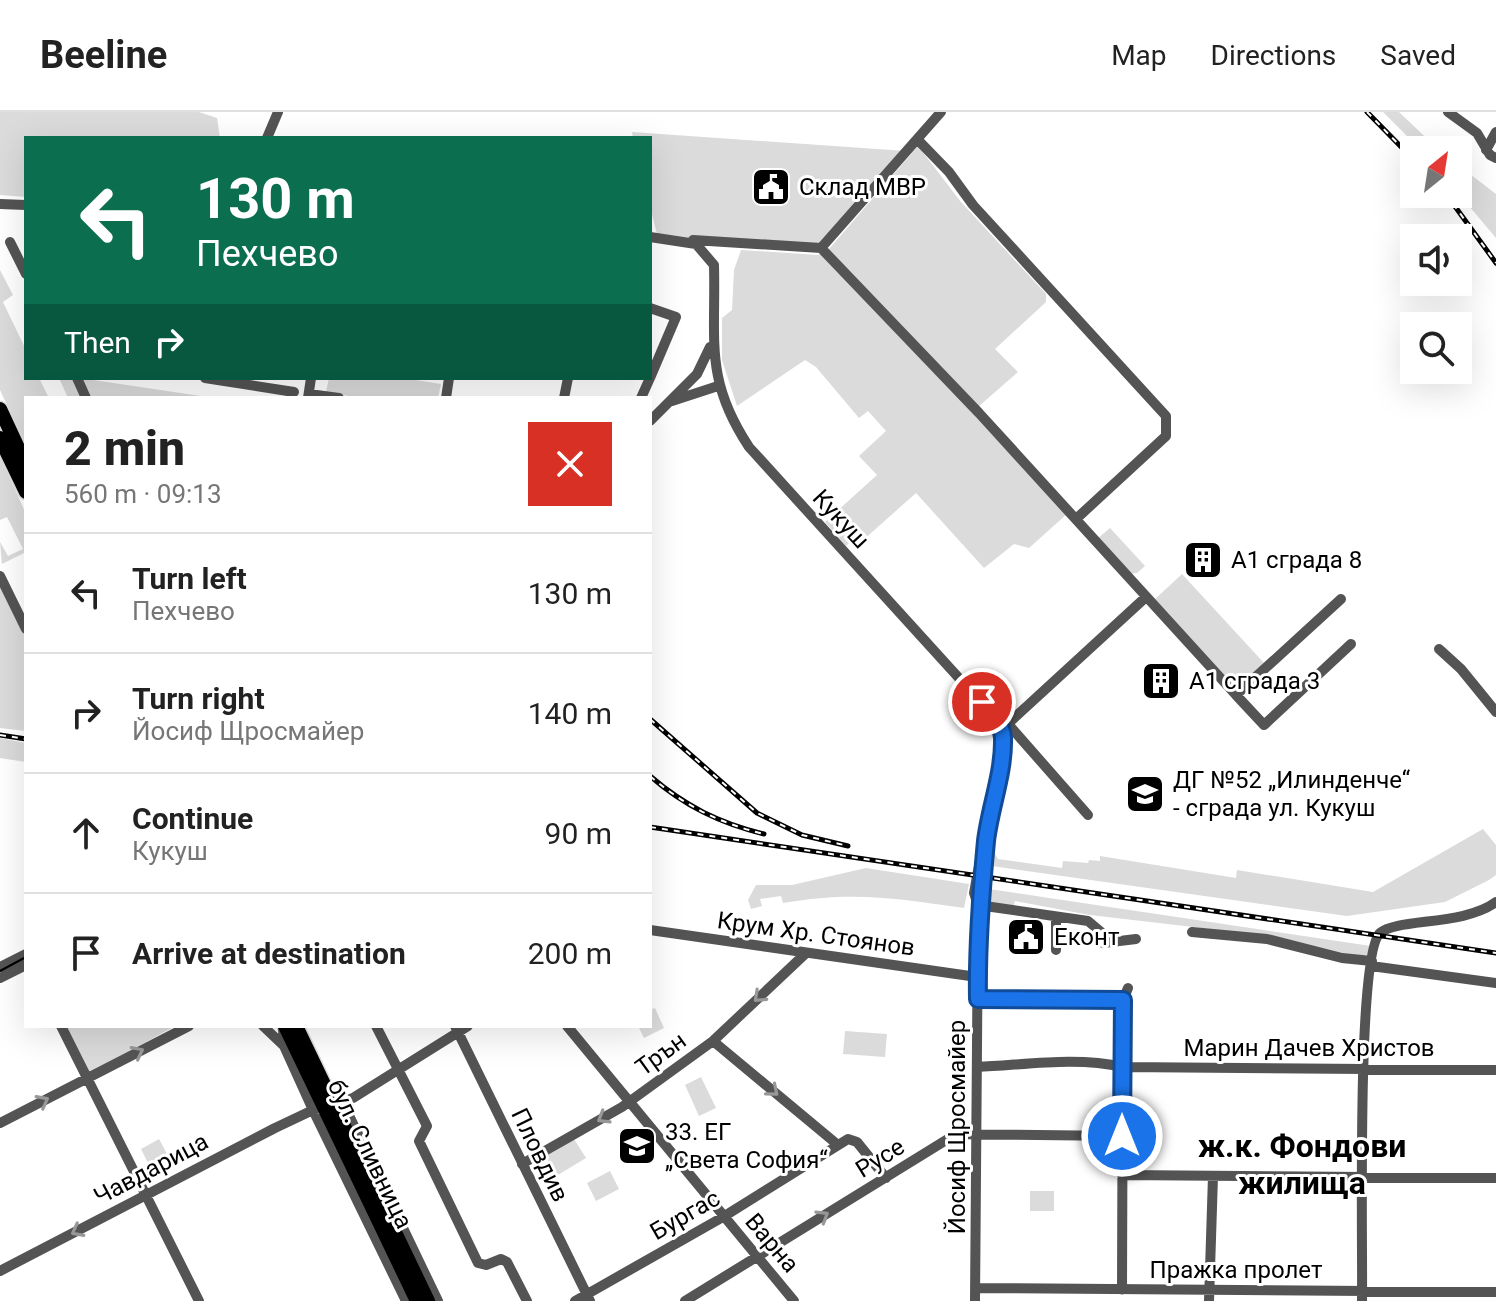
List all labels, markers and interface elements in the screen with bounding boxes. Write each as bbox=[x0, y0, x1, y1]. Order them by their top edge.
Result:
text: Beeline bbox=[40, 33, 167, 77]
text: Map bbox=[1111, 39, 1167, 72]
text: Directions bbox=[1211, 39, 1336, 72]
text: Saved bbox=[1380, 39, 1456, 72]
north arrow bbox=[1400, 136, 1472, 208]
map controls bbox=[1400, 136, 1472, 384]
text: 130 m bbox=[196, 166, 355, 232]
public building icon: Склад МВР bbox=[750, 166, 792, 208]
icon: left bbox=[64, 168, 168, 272]
place label: Склад МВР bbox=[799, 173, 926, 201]
button: sound bbox=[1400, 224, 1472, 296]
text: Пехчево bbox=[196, 233, 338, 275]
button: search bbox=[1400, 312, 1472, 384]
icon: right bbox=[147, 320, 191, 364]
text: Then bbox=[64, 325, 131, 360]
text: 2 min bbox=[64, 420, 185, 477]
button: close bbox=[528, 422, 612, 506]
text: 560 m · 09:13 bbox=[64, 479, 222, 509]
street label: Кукуш bbox=[807, 484, 875, 554]
building icon: А1 сграда 8 bbox=[1182, 539, 1224, 581]
place label: А1 сграда 8 bbox=[1231, 546, 1362, 574]
text: Turn left bbox=[132, 561, 247, 596]
icon: left bbox=[64, 571, 108, 615]
text: 130 m bbox=[528, 576, 612, 611]
text: Пехчево bbox=[132, 596, 235, 626]
building icon: А1 сграда 3 bbox=[1140, 660, 1182, 702]
place label: А1 сграда 3 bbox=[1189, 667, 1320, 695]
pin bbox=[948, 668, 1016, 736]
icon: arrive bbox=[960, 680, 1004, 724]
text: Turn right bbox=[132, 681, 265, 716]
icon: right bbox=[64, 691, 108, 735]
text: 140 m bbox=[528, 696, 612, 731]
text: Йосиф Щросмайер bbox=[132, 716, 364, 746]
place label: ДГ №52 „Илинденче“ - сграда ул. Кукуш bbox=[1173, 766, 1411, 822]
school or university icon: ДГ №52 „Илинденче“ - сграда ул. Кукуш bbox=[1124, 773, 1166, 815]
text: Continue bbox=[132, 801, 253, 836]
icon: ahead bbox=[64, 811, 108, 855]
text: 90 m bbox=[545, 816, 612, 851]
text: Кукуш bbox=[132, 836, 208, 866]
street label: Крум Хр. Стоянов bbox=[715, 906, 917, 962]
public building icon: Еконт bbox=[1005, 916, 1047, 958]
place label: Еконт bbox=[1054, 923, 1120, 951]
icon: arrive bbox=[64, 931, 108, 975]
text: Arrive at destination bbox=[132, 936, 406, 971]
text: 200 m bbox=[528, 936, 612, 971]
one-way arrow bbox=[754, 988, 768, 1003]
street label: Йосиф Щросмайер bbox=[943, 1020, 971, 1234]
street label: Трън bbox=[630, 1026, 692, 1082]
street label: Марин Дачев Христов bbox=[1183, 1034, 1435, 1062]
one-way arrow bbox=[129, 1046, 144, 1061]
street label: бул. Сливница bbox=[322, 1075, 418, 1233]
one-way arrow bbox=[764, 1081, 778, 1096]
position arrow bbox=[1080, 1094, 1164, 1178]
one-way arrow bbox=[35, 1095, 50, 1110]
street label: Пловдив bbox=[505, 1104, 575, 1206]
one-way arrow bbox=[597, 1108, 612, 1124]
place label: 33. ЕГ „Света София“ bbox=[665, 1118, 828, 1174]
school or university icon: 33. ЕГ „Света София“ bbox=[616, 1125, 658, 1167]
street label: Чавдарица bbox=[89, 1127, 213, 1211]
district label: ж.к. Фондови жилища bbox=[1198, 1127, 1406, 1202]
street label: Русе bbox=[851, 1132, 909, 1184]
street label: Бургас bbox=[645, 1184, 725, 1246]
street label: Варна bbox=[739, 1208, 805, 1278]
one-way arrow bbox=[814, 1211, 829, 1226]
one-way arrow bbox=[70, 1222, 85, 1237]
street label: Пражка пролет bbox=[1150, 1256, 1323, 1284]

